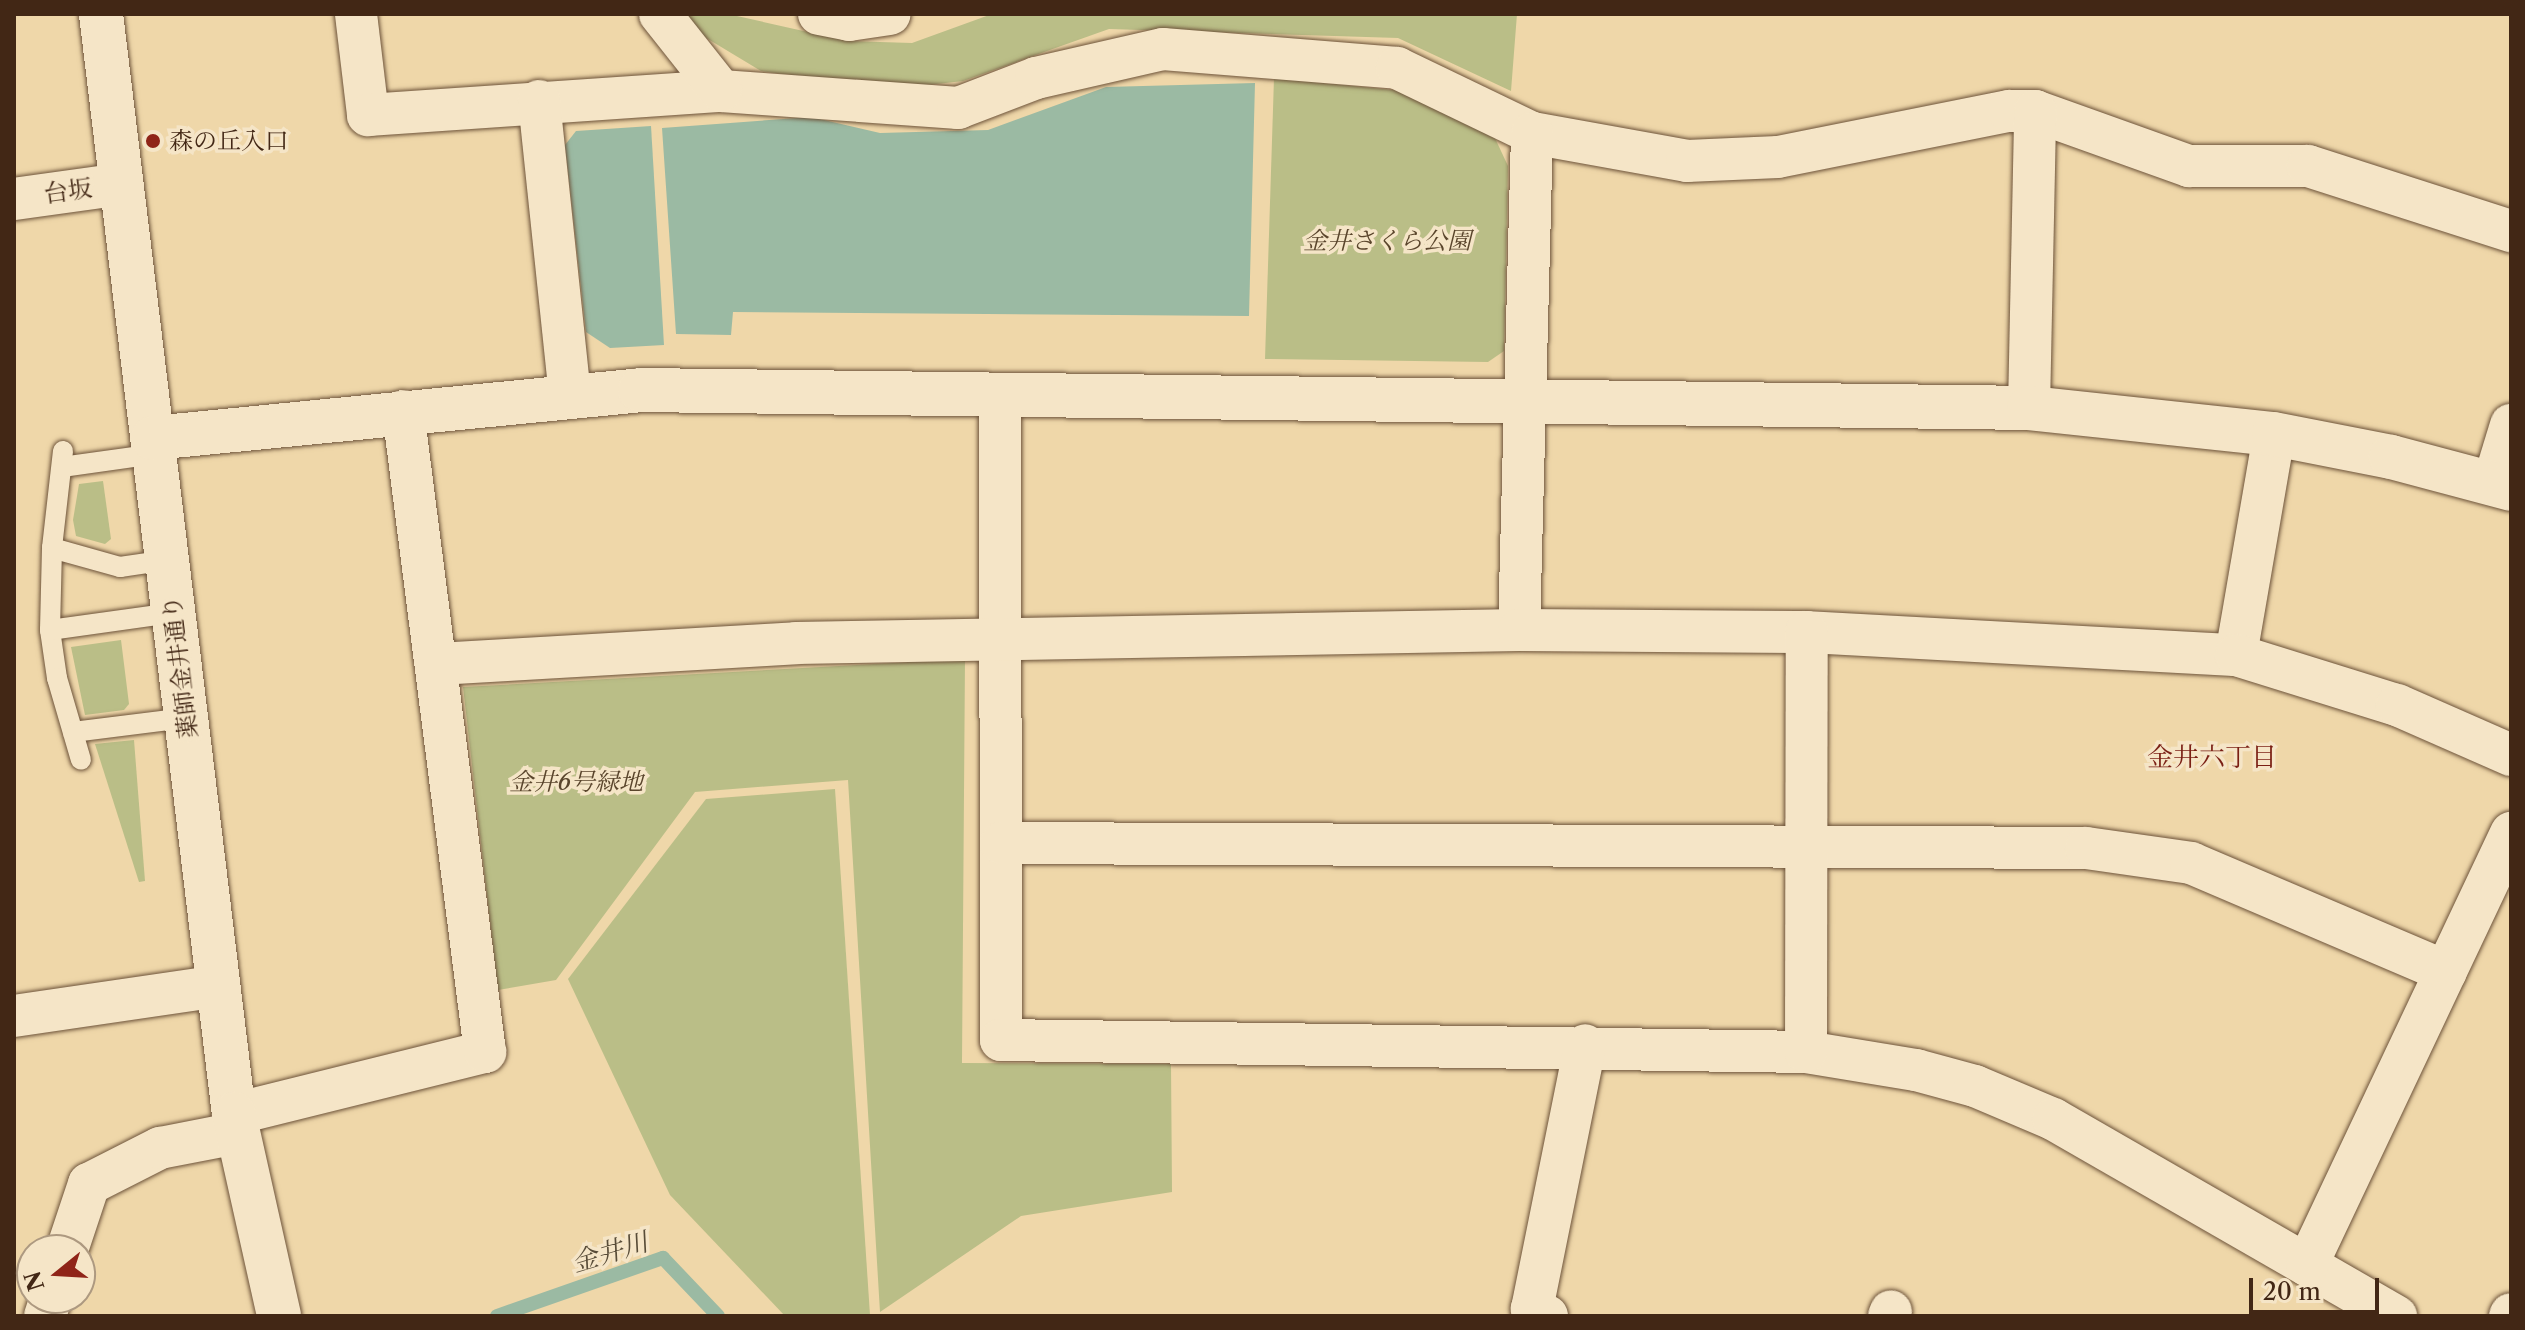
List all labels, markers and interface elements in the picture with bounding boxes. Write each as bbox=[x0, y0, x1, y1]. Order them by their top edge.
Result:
place label: 森の丘入口 bbox=[169, 127, 289, 155]
marker: 森の丘入口 bbox=[144, 132, 162, 150]
street label: 台坂 bbox=[42, 173, 94, 209]
park label: 金井さくら公園 bbox=[1303, 227, 1471, 255]
street label: 薬師金井通り bbox=[157, 594, 203, 740]
district label: 金井六丁目 bbox=[2147, 742, 2277, 774]
park label: 金井6号緑地 bbox=[509, 768, 643, 796]
water label: 金井川 bbox=[568, 1227, 652, 1279]
north arrow bbox=[16, 1234, 96, 1314]
scale bar bbox=[2253, 1262, 2383, 1312]
text: N bbox=[19, 1268, 50, 1294]
text: 20 m bbox=[2263, 1277, 2321, 1306]

